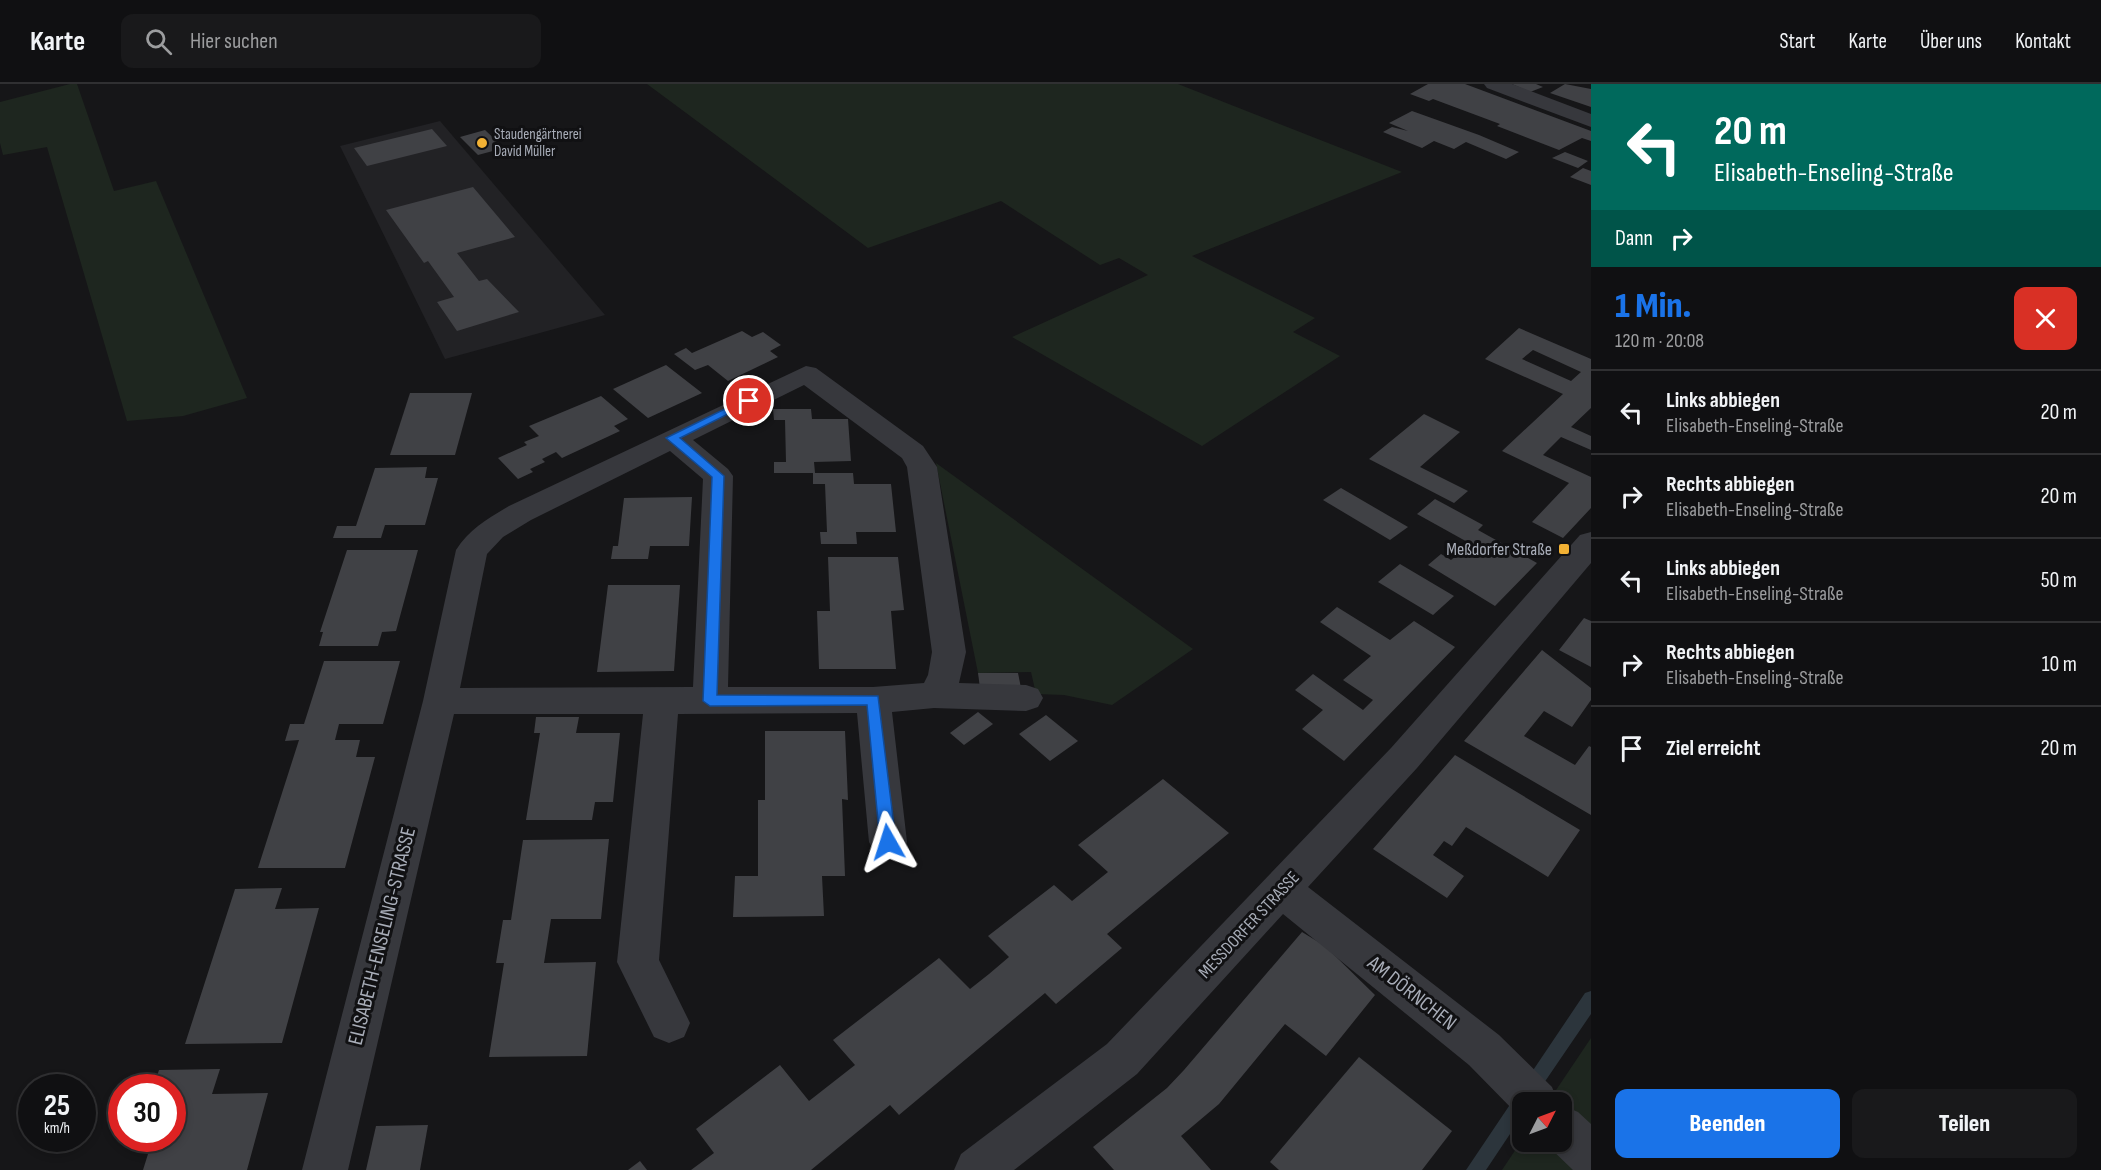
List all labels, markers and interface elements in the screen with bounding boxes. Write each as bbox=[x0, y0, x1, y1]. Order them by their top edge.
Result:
search box bbox=[121, 14, 541, 68]
text: Karte bbox=[30, 25, 85, 58]
icon: search bbox=[142, 25, 175, 58]
text: Hier suchen bbox=[190, 28, 278, 55]
text: Start bbox=[1779, 29, 1816, 54]
text: Karte bbox=[1849, 29, 1887, 54]
text: Über uns bbox=[1920, 29, 1982, 54]
text: Kontakt bbox=[2015, 29, 2071, 54]
text: 20 m bbox=[1714, 106, 1787, 157]
icon: left bbox=[1615, 108, 1693, 186]
place label: Staudengärtnerei David Müller bbox=[494, 125, 582, 161]
marker: Staudengärtnerei David Müller bbox=[475, 136, 489, 150]
text: Elisabeth-Enseling-Straße bbox=[1714, 157, 1954, 189]
icon: right bbox=[1665, 222, 1698, 255]
text: Dann bbox=[1615, 225, 1653, 252]
text: 1 Min. bbox=[1615, 285, 1691, 328]
button: close bbox=[2014, 287, 2077, 350]
text: 120 m · 20:08 bbox=[1615, 329, 1704, 353]
pin bbox=[723, 375, 774, 426]
icon: arrive bbox=[732, 384, 765, 417]
text: Links abbiegen bbox=[1666, 387, 1780, 414]
icon: left bbox=[1615, 396, 1648, 429]
text: 20 m bbox=[2041, 399, 2077, 426]
text: Elisabeth-Enseling-Straße bbox=[1666, 414, 1843, 438]
text: Rechts abbiegen bbox=[1666, 471, 1795, 498]
icon: right bbox=[1615, 480, 1648, 513]
text: 20 m bbox=[2041, 483, 2077, 510]
text: Elisabeth-Enseling-Straße bbox=[1666, 498, 1843, 522]
place label: Meßdorfer Straße bbox=[1446, 539, 1552, 560]
marker: Meßdorfer Straße bbox=[1557, 542, 1571, 556]
text: Links abbiegen bbox=[1666, 555, 1780, 582]
icon: left bbox=[1615, 564, 1648, 597]
text: 50 m bbox=[2041, 567, 2077, 594]
text: Elisabeth-Enseling-Straße bbox=[1666, 582, 1843, 606]
text: Rechts abbiegen bbox=[1666, 639, 1795, 666]
icon: right bbox=[1615, 648, 1648, 681]
text: 10 m bbox=[2042, 651, 2077, 678]
text: Elisabeth-Enseling-Straße bbox=[1666, 666, 1843, 690]
icon: arrive bbox=[1615, 732, 1648, 765]
text: Ziel erreicht bbox=[1666, 735, 1761, 762]
text: 20 m bbox=[2041, 735, 2077, 762]
position arrow bbox=[856, 810, 920, 874]
street label: ELISABETH-ENSELING-STRASSE bbox=[343, 825, 421, 1047]
street label: MESSDORFER STRASSE bbox=[1194, 867, 1304, 983]
street label: AM DÖRNCHEN bbox=[1362, 950, 1462, 1036]
speed limit sign: 30 bbox=[108, 1074, 186, 1152]
text: 25 bbox=[44, 1088, 70, 1124]
button: Beenden bbox=[1615, 1089, 1840, 1158]
button: Teilen bbox=[1852, 1089, 2077, 1158]
north arrow bbox=[1512, 1092, 1572, 1152]
map controls bbox=[1512, 1092, 1572, 1152]
text: km/h bbox=[44, 1119, 70, 1138]

